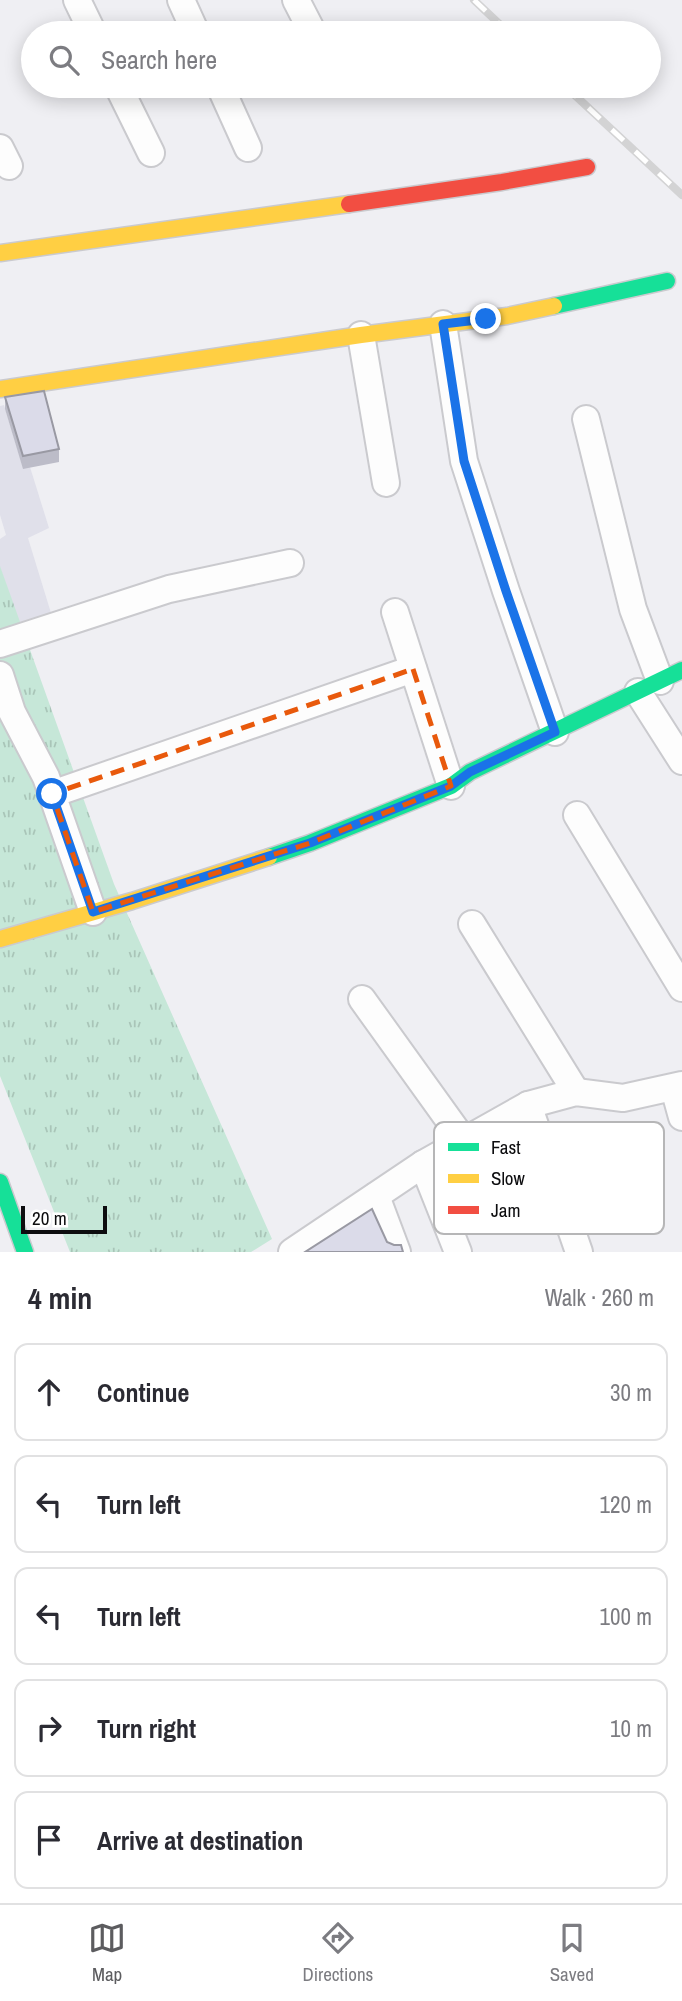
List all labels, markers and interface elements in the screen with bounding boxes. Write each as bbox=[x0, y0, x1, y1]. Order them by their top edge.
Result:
search box bbox=[21, 21, 661, 98]
icon: search bbox=[45, 41, 83, 79]
text: Search here bbox=[101, 42, 217, 77]
route end bbox=[470, 303, 501, 334]
route start bbox=[36, 778, 67, 809]
legend bbox=[434, 1122, 664, 1234]
text: Fast bbox=[491, 1134, 521, 1160]
text: Slow bbox=[491, 1165, 526, 1191]
text: Jam bbox=[491, 1197, 520, 1223]
scale bar bbox=[21, 1203, 107, 1235]
text: 20 m bbox=[32, 1205, 67, 1231]
text: 4 min bbox=[28, 1278, 92, 1318]
text: Walk · 260 m bbox=[545, 1282, 654, 1313]
icon: ahead bbox=[30, 1373, 68, 1411]
text: Continue bbox=[97, 1375, 189, 1410]
text: 30 m bbox=[610, 1377, 652, 1408]
icon: left bbox=[30, 1485, 68, 1523]
text: Turn left bbox=[97, 1487, 181, 1522]
text: 120 m bbox=[600, 1489, 652, 1520]
icon: left bbox=[30, 1597, 68, 1635]
text: Turn left bbox=[97, 1599, 181, 1634]
text: 100 m bbox=[600, 1601, 652, 1632]
icon: right bbox=[30, 1709, 68, 1747]
text: Turn right bbox=[97, 1711, 196, 1746]
text: 10 m bbox=[610, 1713, 652, 1744]
icon: arrive bbox=[30, 1821, 68, 1859]
text: Arrive at destination bbox=[97, 1823, 303, 1858]
tab: Map bbox=[88, 1919, 126, 1987]
tab: Directions bbox=[302, 1919, 373, 1987]
tab: Saved bbox=[550, 1919, 594, 1987]

